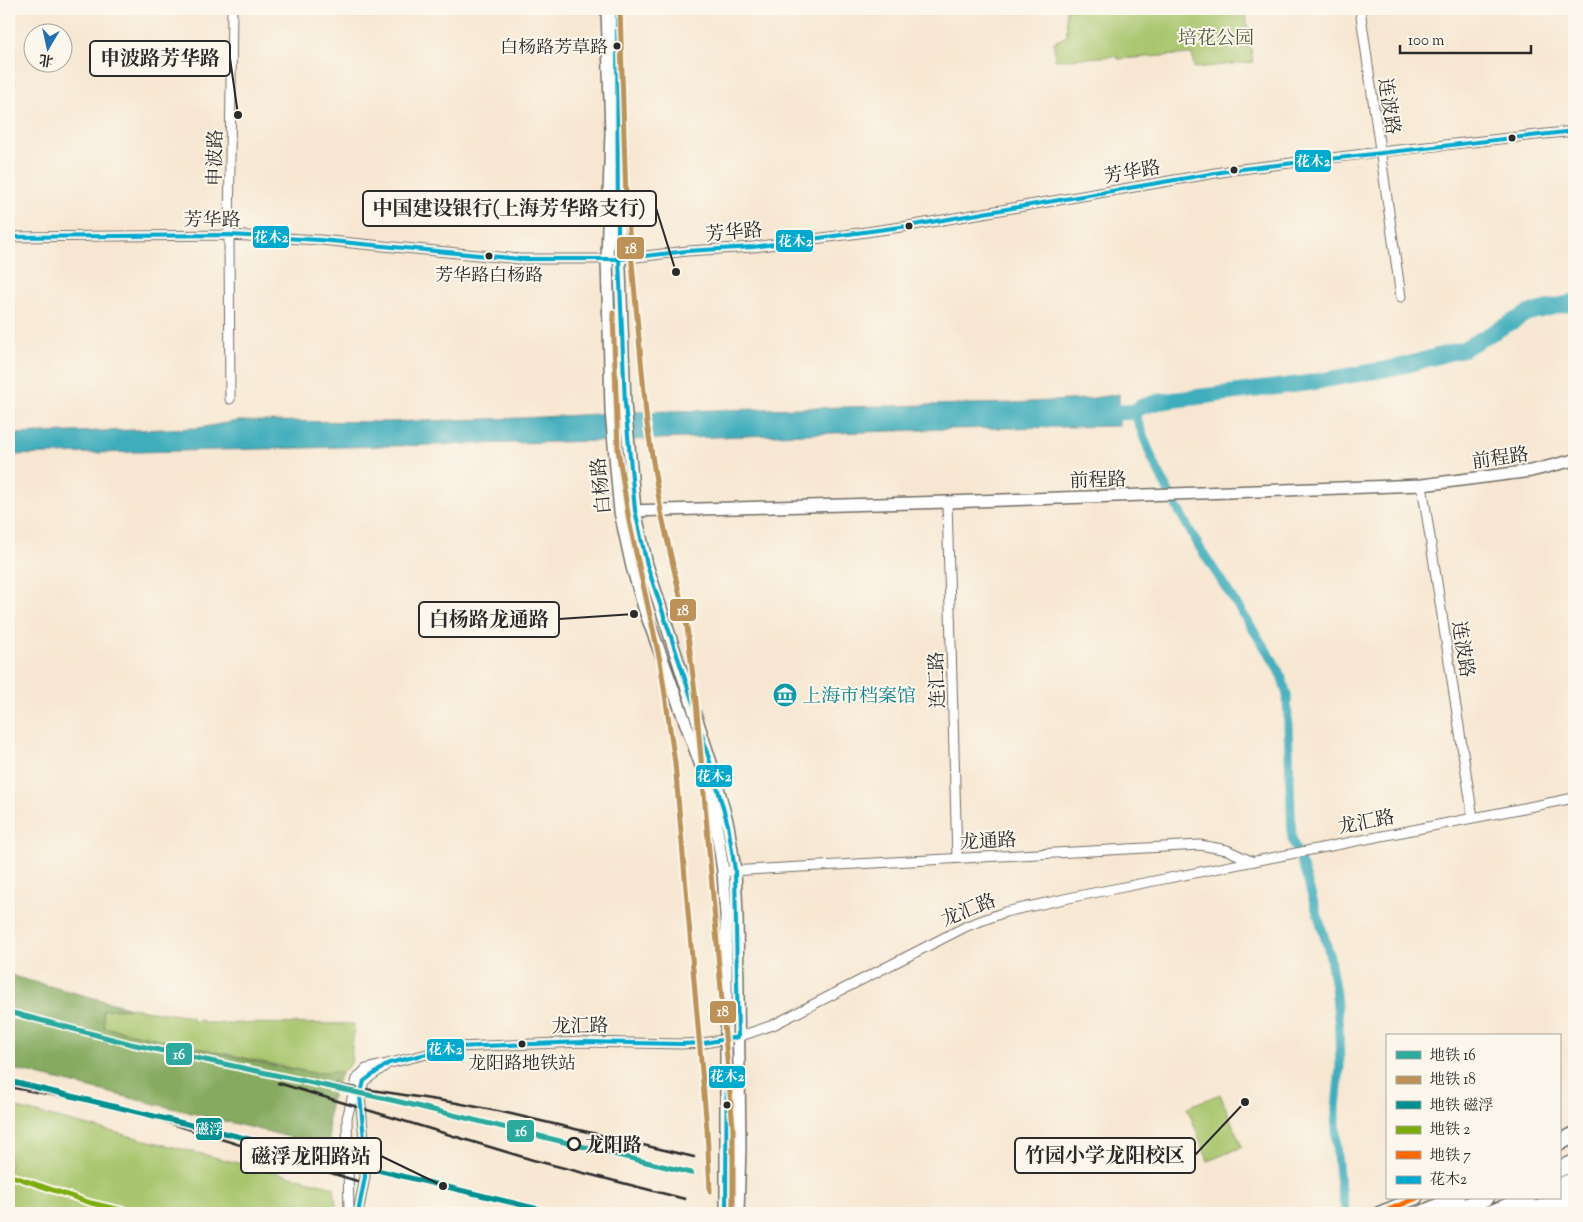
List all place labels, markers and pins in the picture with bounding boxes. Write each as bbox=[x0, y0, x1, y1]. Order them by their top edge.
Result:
place label: 白杨路芳草路 bbox=[500, 36, 608, 62]
callout: 申波路芳华路 bbox=[90, 41, 230, 76]
marker: 白杨路芳草路 bbox=[612, 41, 622, 51]
unlabelled marker bbox=[1507, 133, 1517, 143]
unlabelled marker bbox=[1229, 165, 1239, 175]
callout: 中国建设银行(上海芳华路支行) bbox=[363, 191, 656, 226]
unlabelled marker bbox=[904, 221, 914, 231]
marker: 芳华路白杨路 bbox=[484, 251, 494, 261]
place label: 芳华路白杨路 bbox=[435, 264, 543, 290]
callout: 白杨路龙通路 bbox=[419, 602, 559, 637]
museum icon: 上海市档案馆 bbox=[772, 682, 798, 708]
place label: 上海市档案馆 bbox=[802, 684, 916, 711]
marker: 龙阳路地铁站 bbox=[517, 1039, 527, 1049]
place label: 龙阳路地铁站 bbox=[468, 1052, 576, 1078]
unlabelled marker bbox=[722, 1100, 732, 1110]
place label: 龙阳路 bbox=[585, 1133, 642, 1160]
marker: 龙阳路 bbox=[567, 1137, 581, 1151]
callout: 磁浮龙阳路站 bbox=[241, 1138, 381, 1173]
callout: 竹园小学龙阳校区 bbox=[1015, 1138, 1195, 1173]

